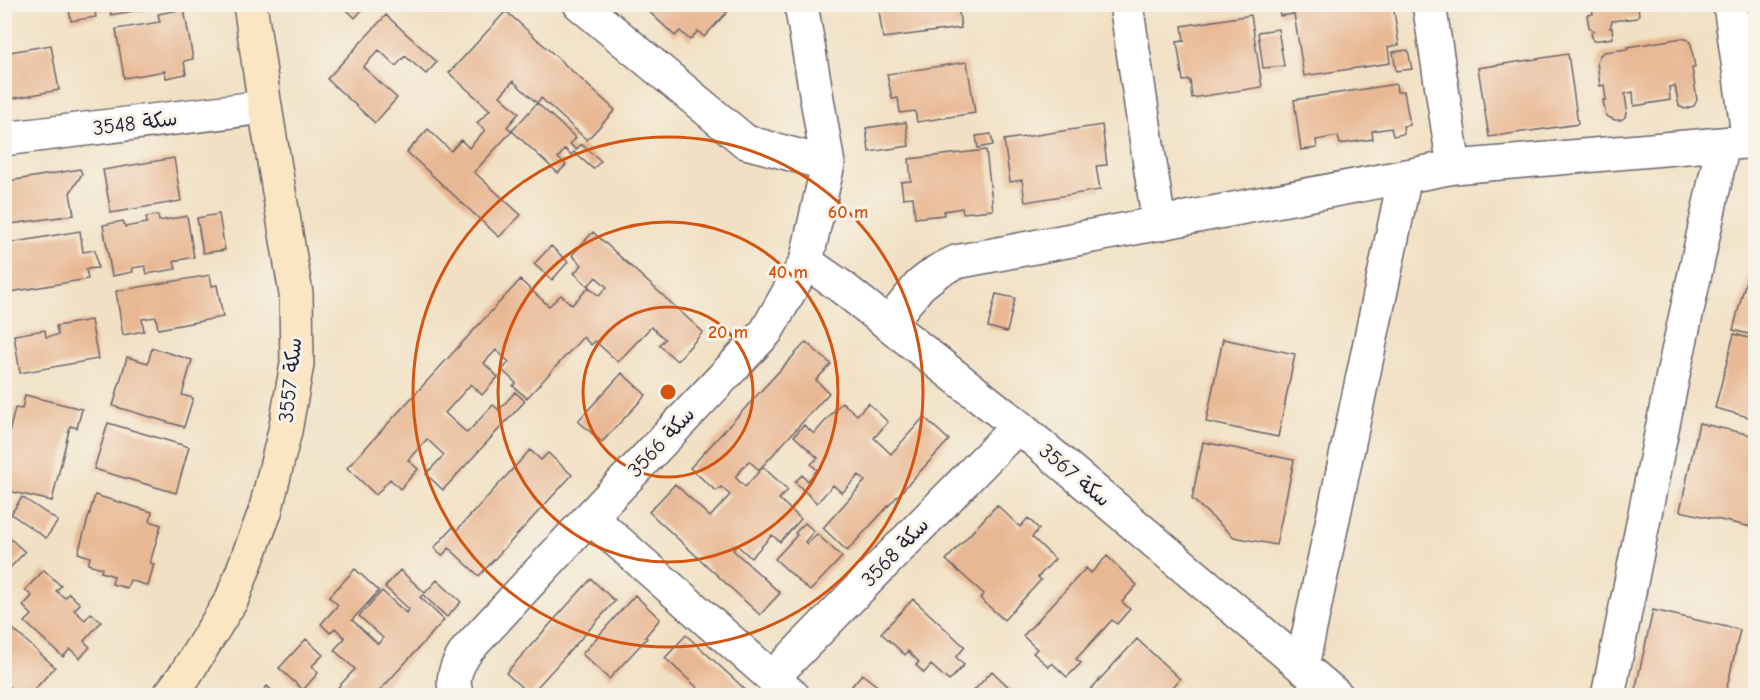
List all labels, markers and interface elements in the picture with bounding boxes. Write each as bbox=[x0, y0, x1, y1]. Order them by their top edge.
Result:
street label: سكة 3548 bbox=[91, 106, 179, 140]
text: 60 m bbox=[828, 202, 868, 223]
text: 40 m bbox=[768, 262, 808, 283]
text: 20 m bbox=[708, 322, 748, 343]
street label: سكة 3557 bbox=[274, 336, 306, 424]
centre of rings bbox=[658, 382, 678, 402]
street label: سكة 3566 bbox=[623, 402, 699, 482]
street label: سكة 3567 bbox=[1035, 438, 1115, 512]
street label: سكة 3568 bbox=[856, 513, 934, 591]

